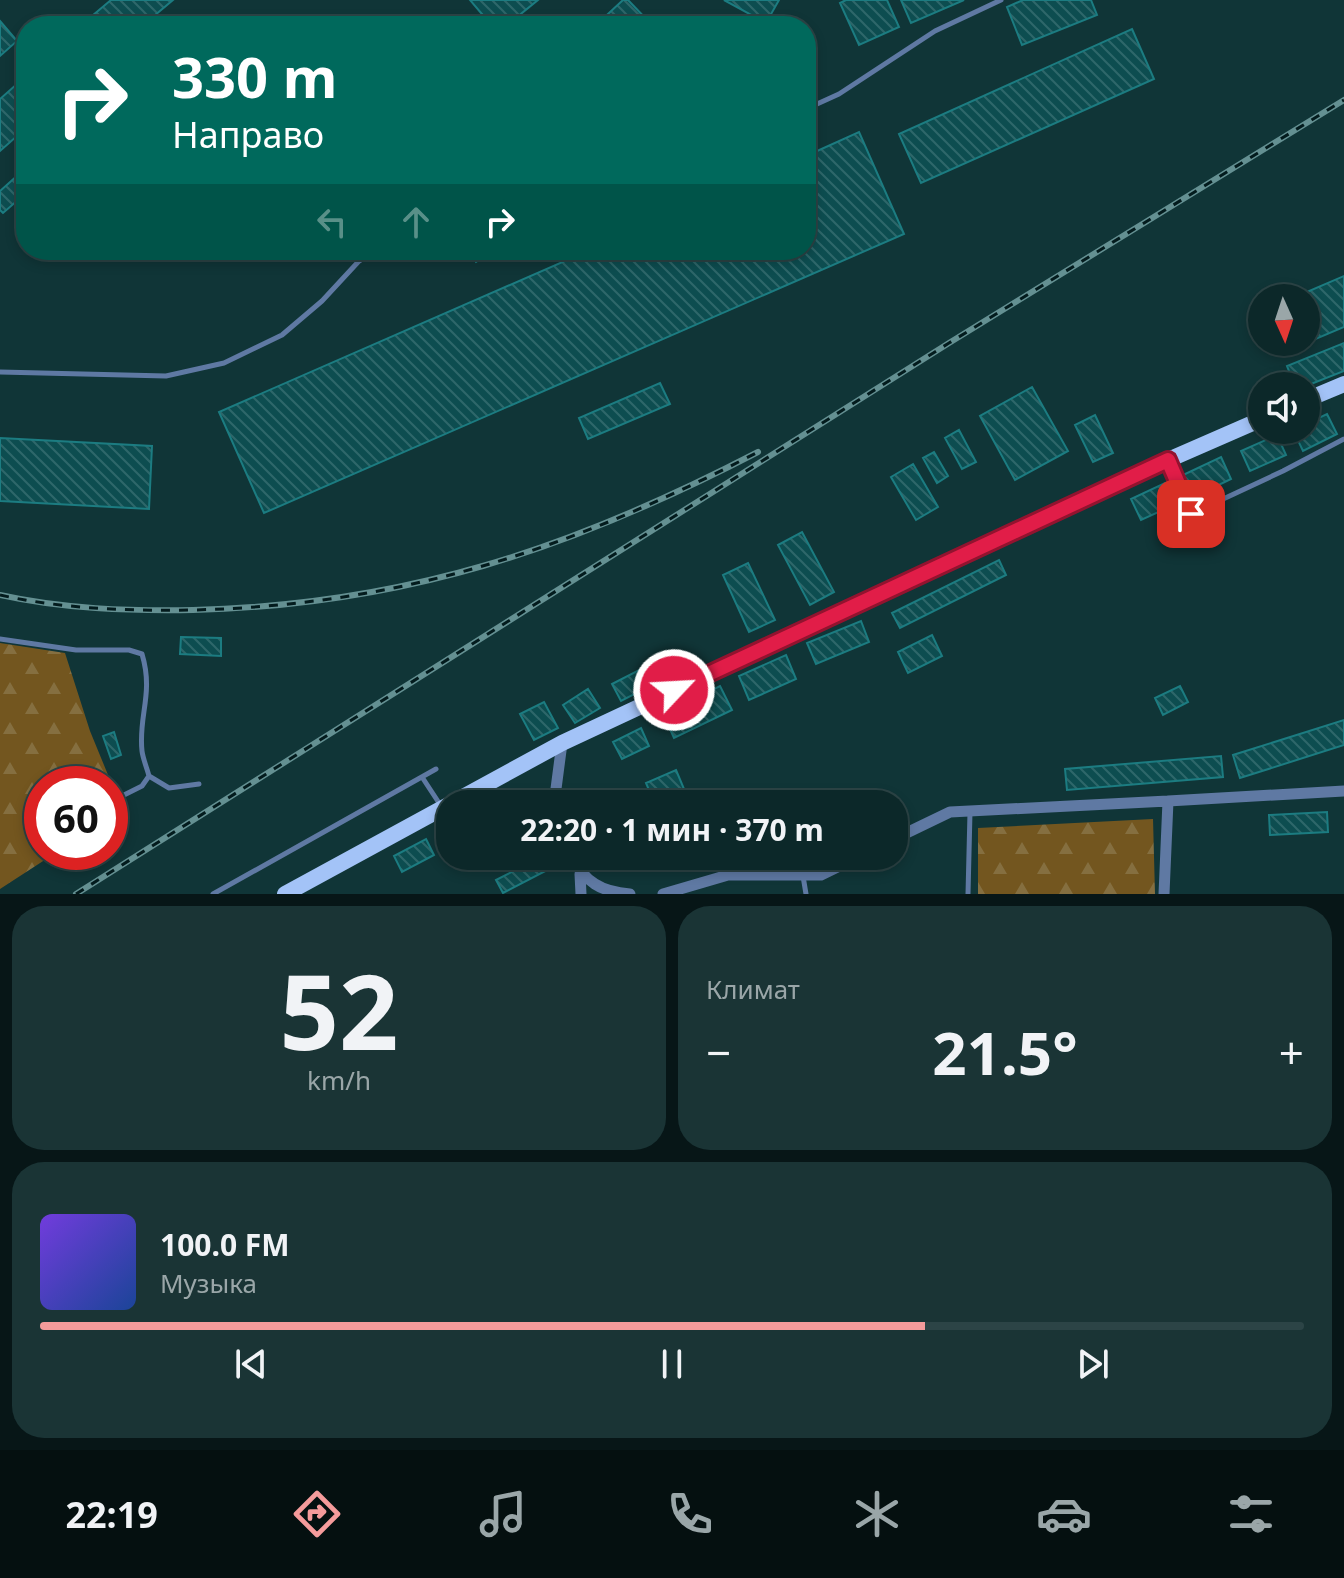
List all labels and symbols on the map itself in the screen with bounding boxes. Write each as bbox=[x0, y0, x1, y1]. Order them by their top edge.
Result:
north arrow bbox=[1248, 284, 1320, 356]
pin bbox=[1157, 480, 1225, 548]
position arrow bbox=[632, 648, 716, 732]
speed limit sign: 60 bbox=[24, 766, 128, 870]

